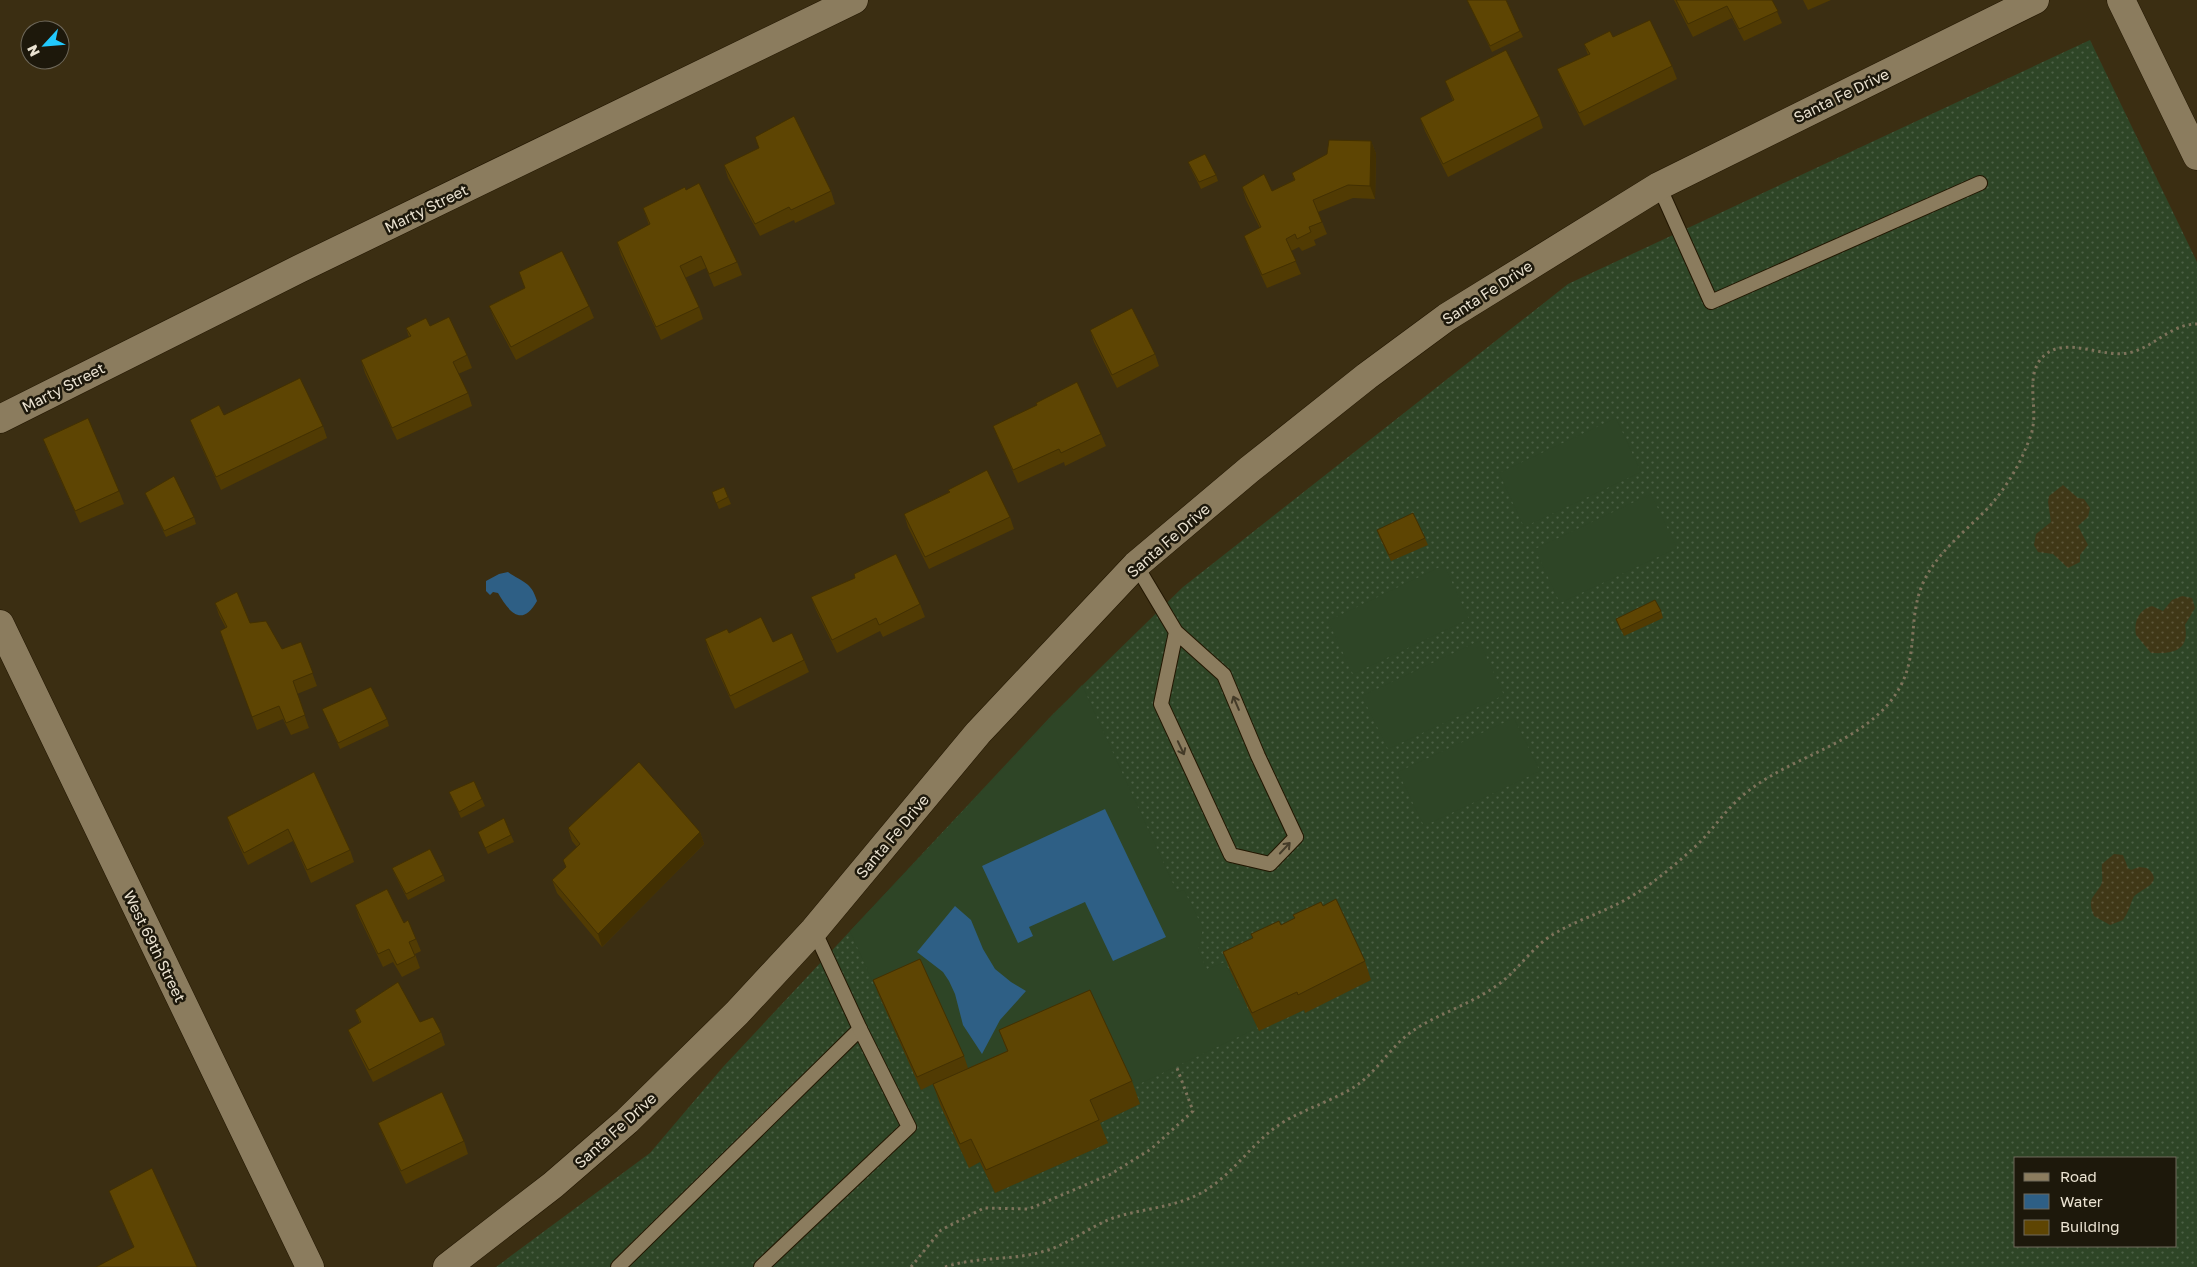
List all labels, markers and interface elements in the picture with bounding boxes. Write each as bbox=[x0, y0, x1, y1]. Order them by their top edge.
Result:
north arrow bbox=[20, 20, 70, 70]
text: N bbox=[23, 42, 43, 59]
street label: Santa Fe Drive bbox=[1790, 64, 1892, 126]
street label: Marty Street bbox=[381, 180, 471, 236]
street label: Santa Fe Drive bbox=[1439, 256, 1536, 328]
street label: Marty Street bbox=[19, 358, 107, 416]
street label: Santa Fe Drive bbox=[1123, 499, 1213, 581]
one-way arrow bbox=[1231, 696, 1240, 711]
one-way arrow bbox=[1177, 740, 1187, 755]
street label: Santa Fe Drive bbox=[852, 790, 932, 882]
one-way arrow bbox=[1279, 842, 1291, 855]
street label: West 69th Street bbox=[120, 887, 190, 1005]
street label: Santa Fe Drive bbox=[570, 1088, 660, 1171]
legend bbox=[2014, 1157, 2177, 1247]
text: Road bbox=[2060, 1167, 2097, 1185]
text: Water bbox=[2060, 1192, 2103, 1210]
text: Building bbox=[2060, 1217, 2120, 1235]

